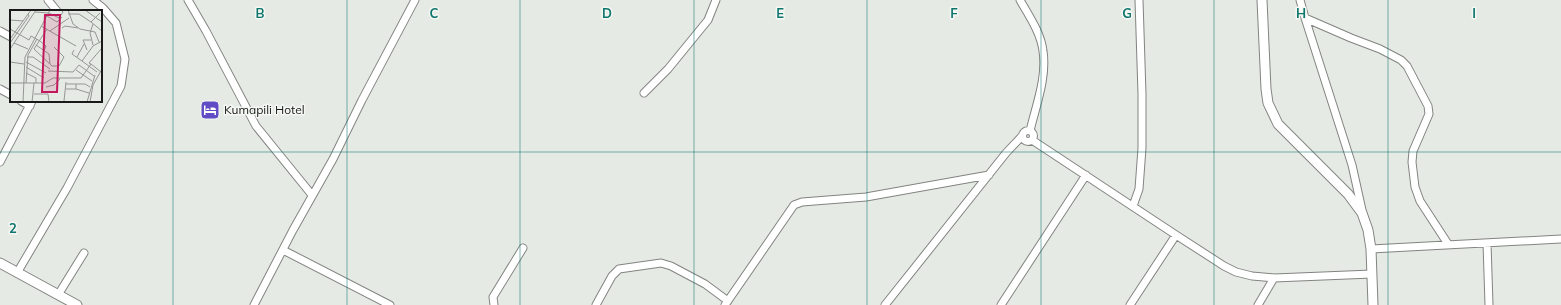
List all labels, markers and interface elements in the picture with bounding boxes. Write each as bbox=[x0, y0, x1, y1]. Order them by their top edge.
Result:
text: B bbox=[256, 5, 265, 21]
text: C bbox=[430, 5, 439, 21]
text: D bbox=[602, 5, 612, 21]
text: E bbox=[776, 5, 784, 21]
text: F bbox=[950, 5, 958, 21]
text: G bbox=[1122, 5, 1132, 21]
text: H bbox=[1296, 5, 1306, 21]
text: I bbox=[1472, 5, 1476, 21]
inset map bbox=[10, 10, 102, 102]
hotel icon: Kumapili Hotel bbox=[199, 99, 221, 121]
place label: Kumapili Hotel bbox=[224, 102, 305, 117]
text: 2 bbox=[9, 220, 17, 236]

